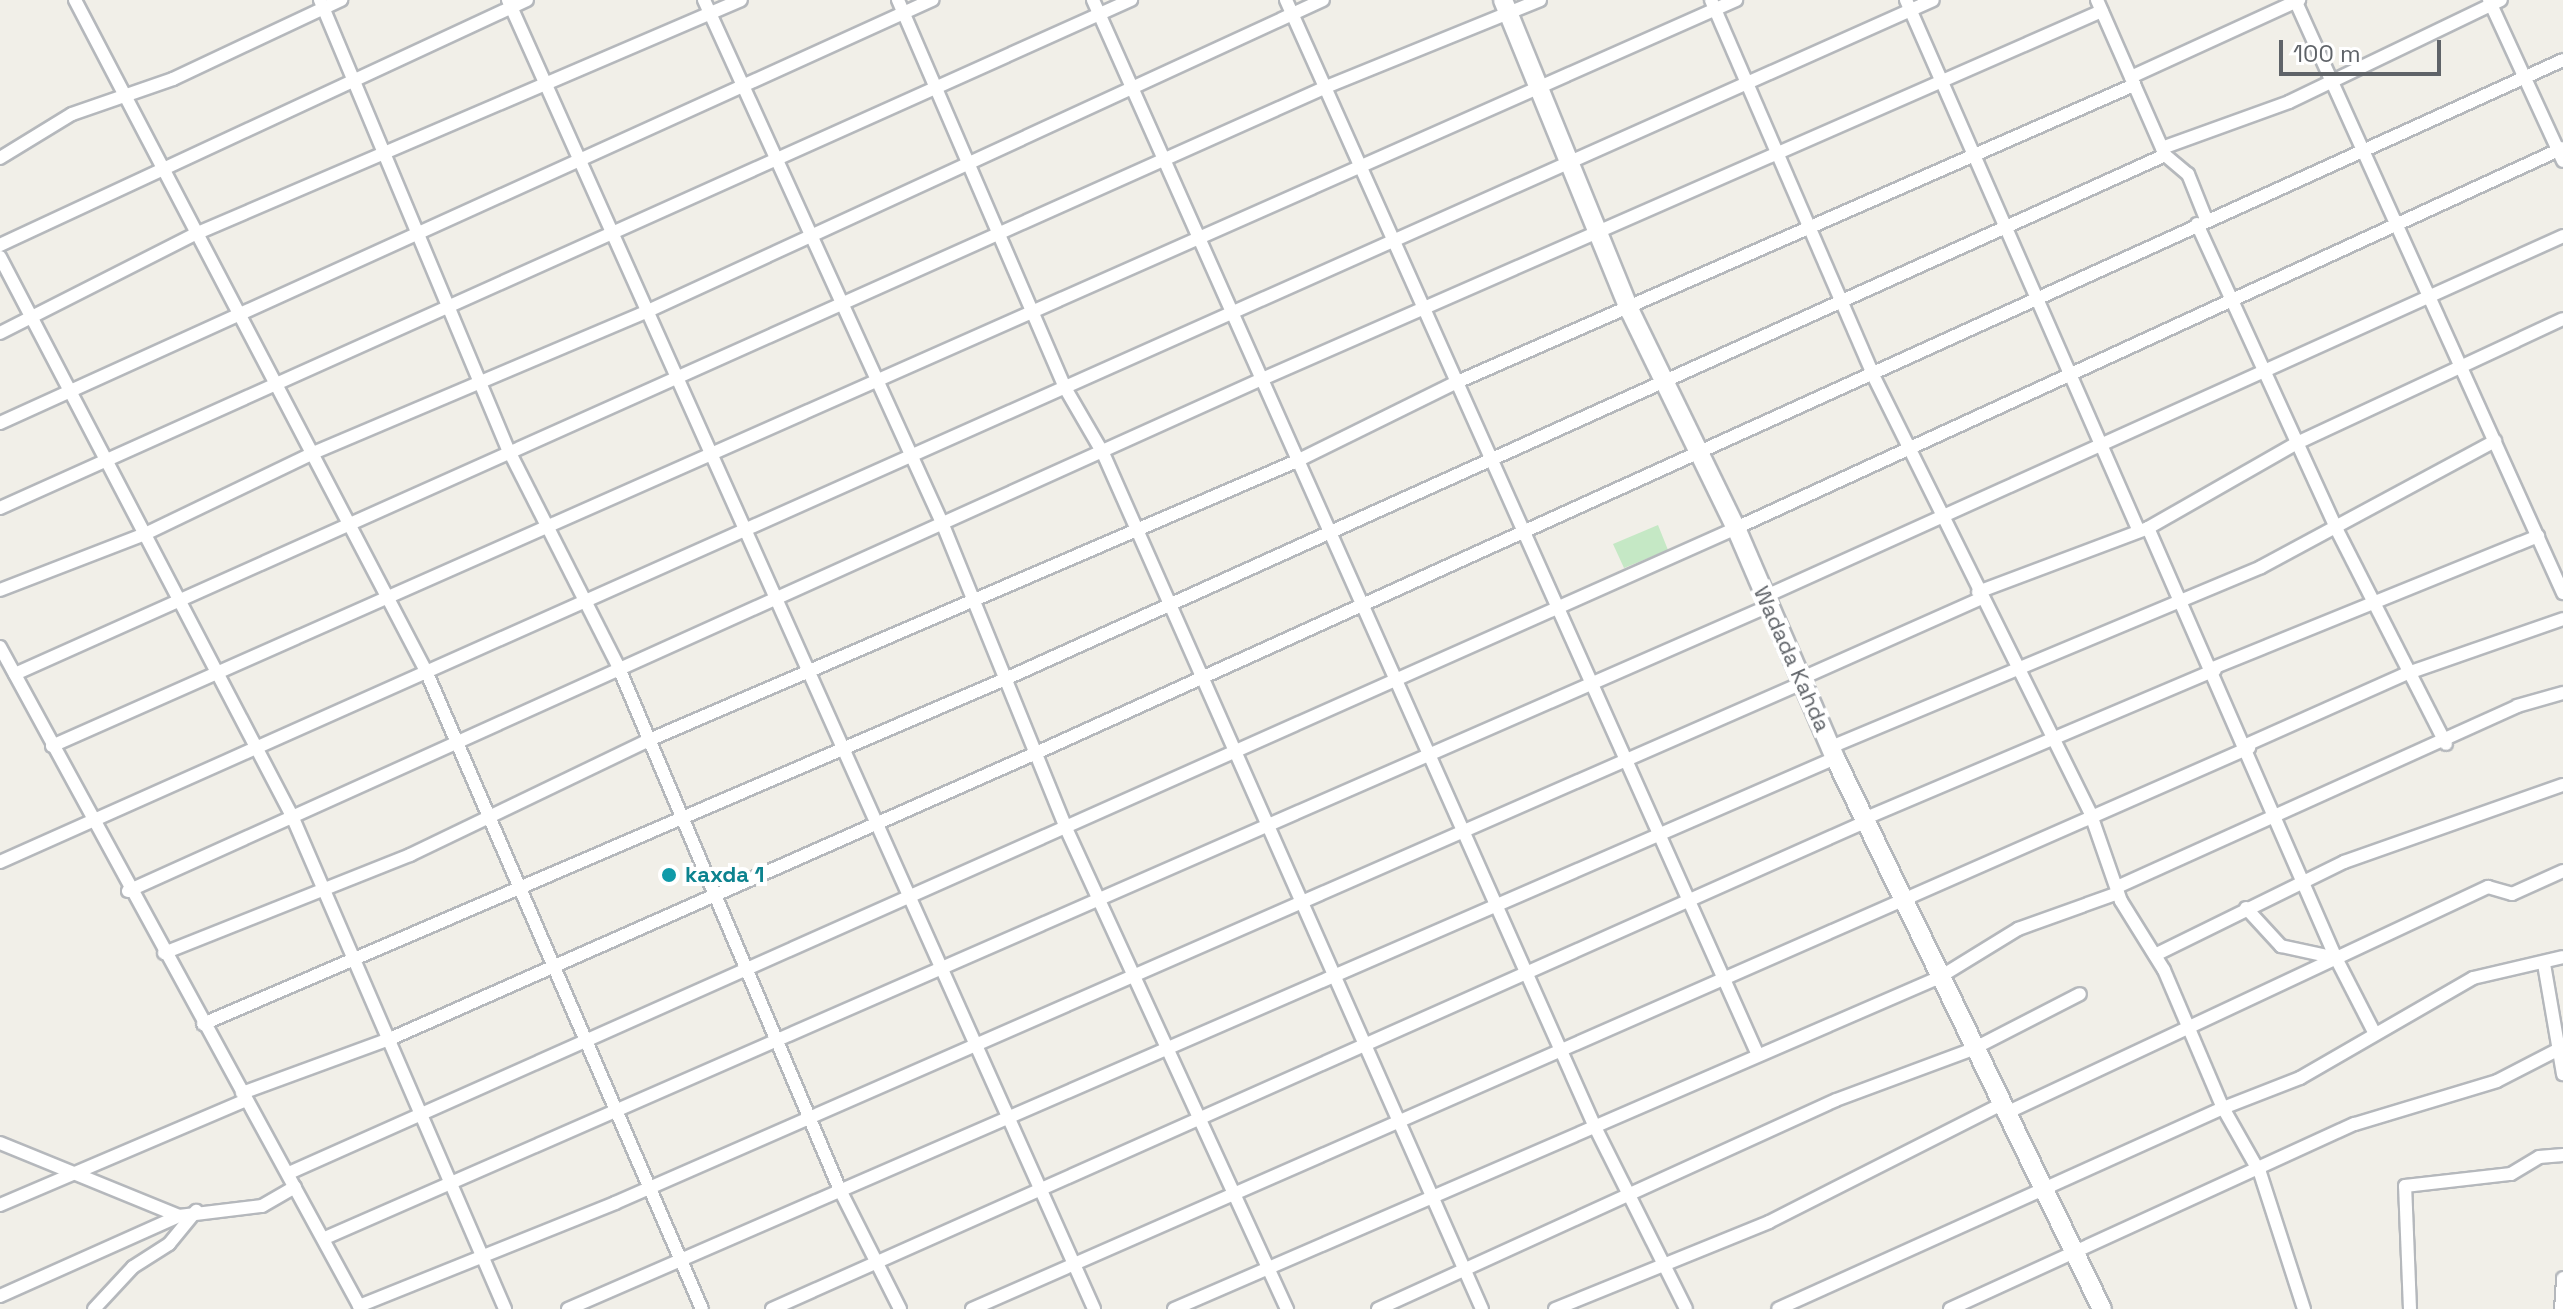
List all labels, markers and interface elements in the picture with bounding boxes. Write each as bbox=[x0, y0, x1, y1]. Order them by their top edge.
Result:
scale bar bbox=[2283, 24, 2445, 74]
text: 100 m bbox=[2293, 38, 2361, 69]
street label: Wadada Kahda bbox=[1748, 582, 1836, 736]
place label: kaxda 1 bbox=[685, 862, 765, 888]
marker: kaxda 1 bbox=[660, 866, 678, 884]

